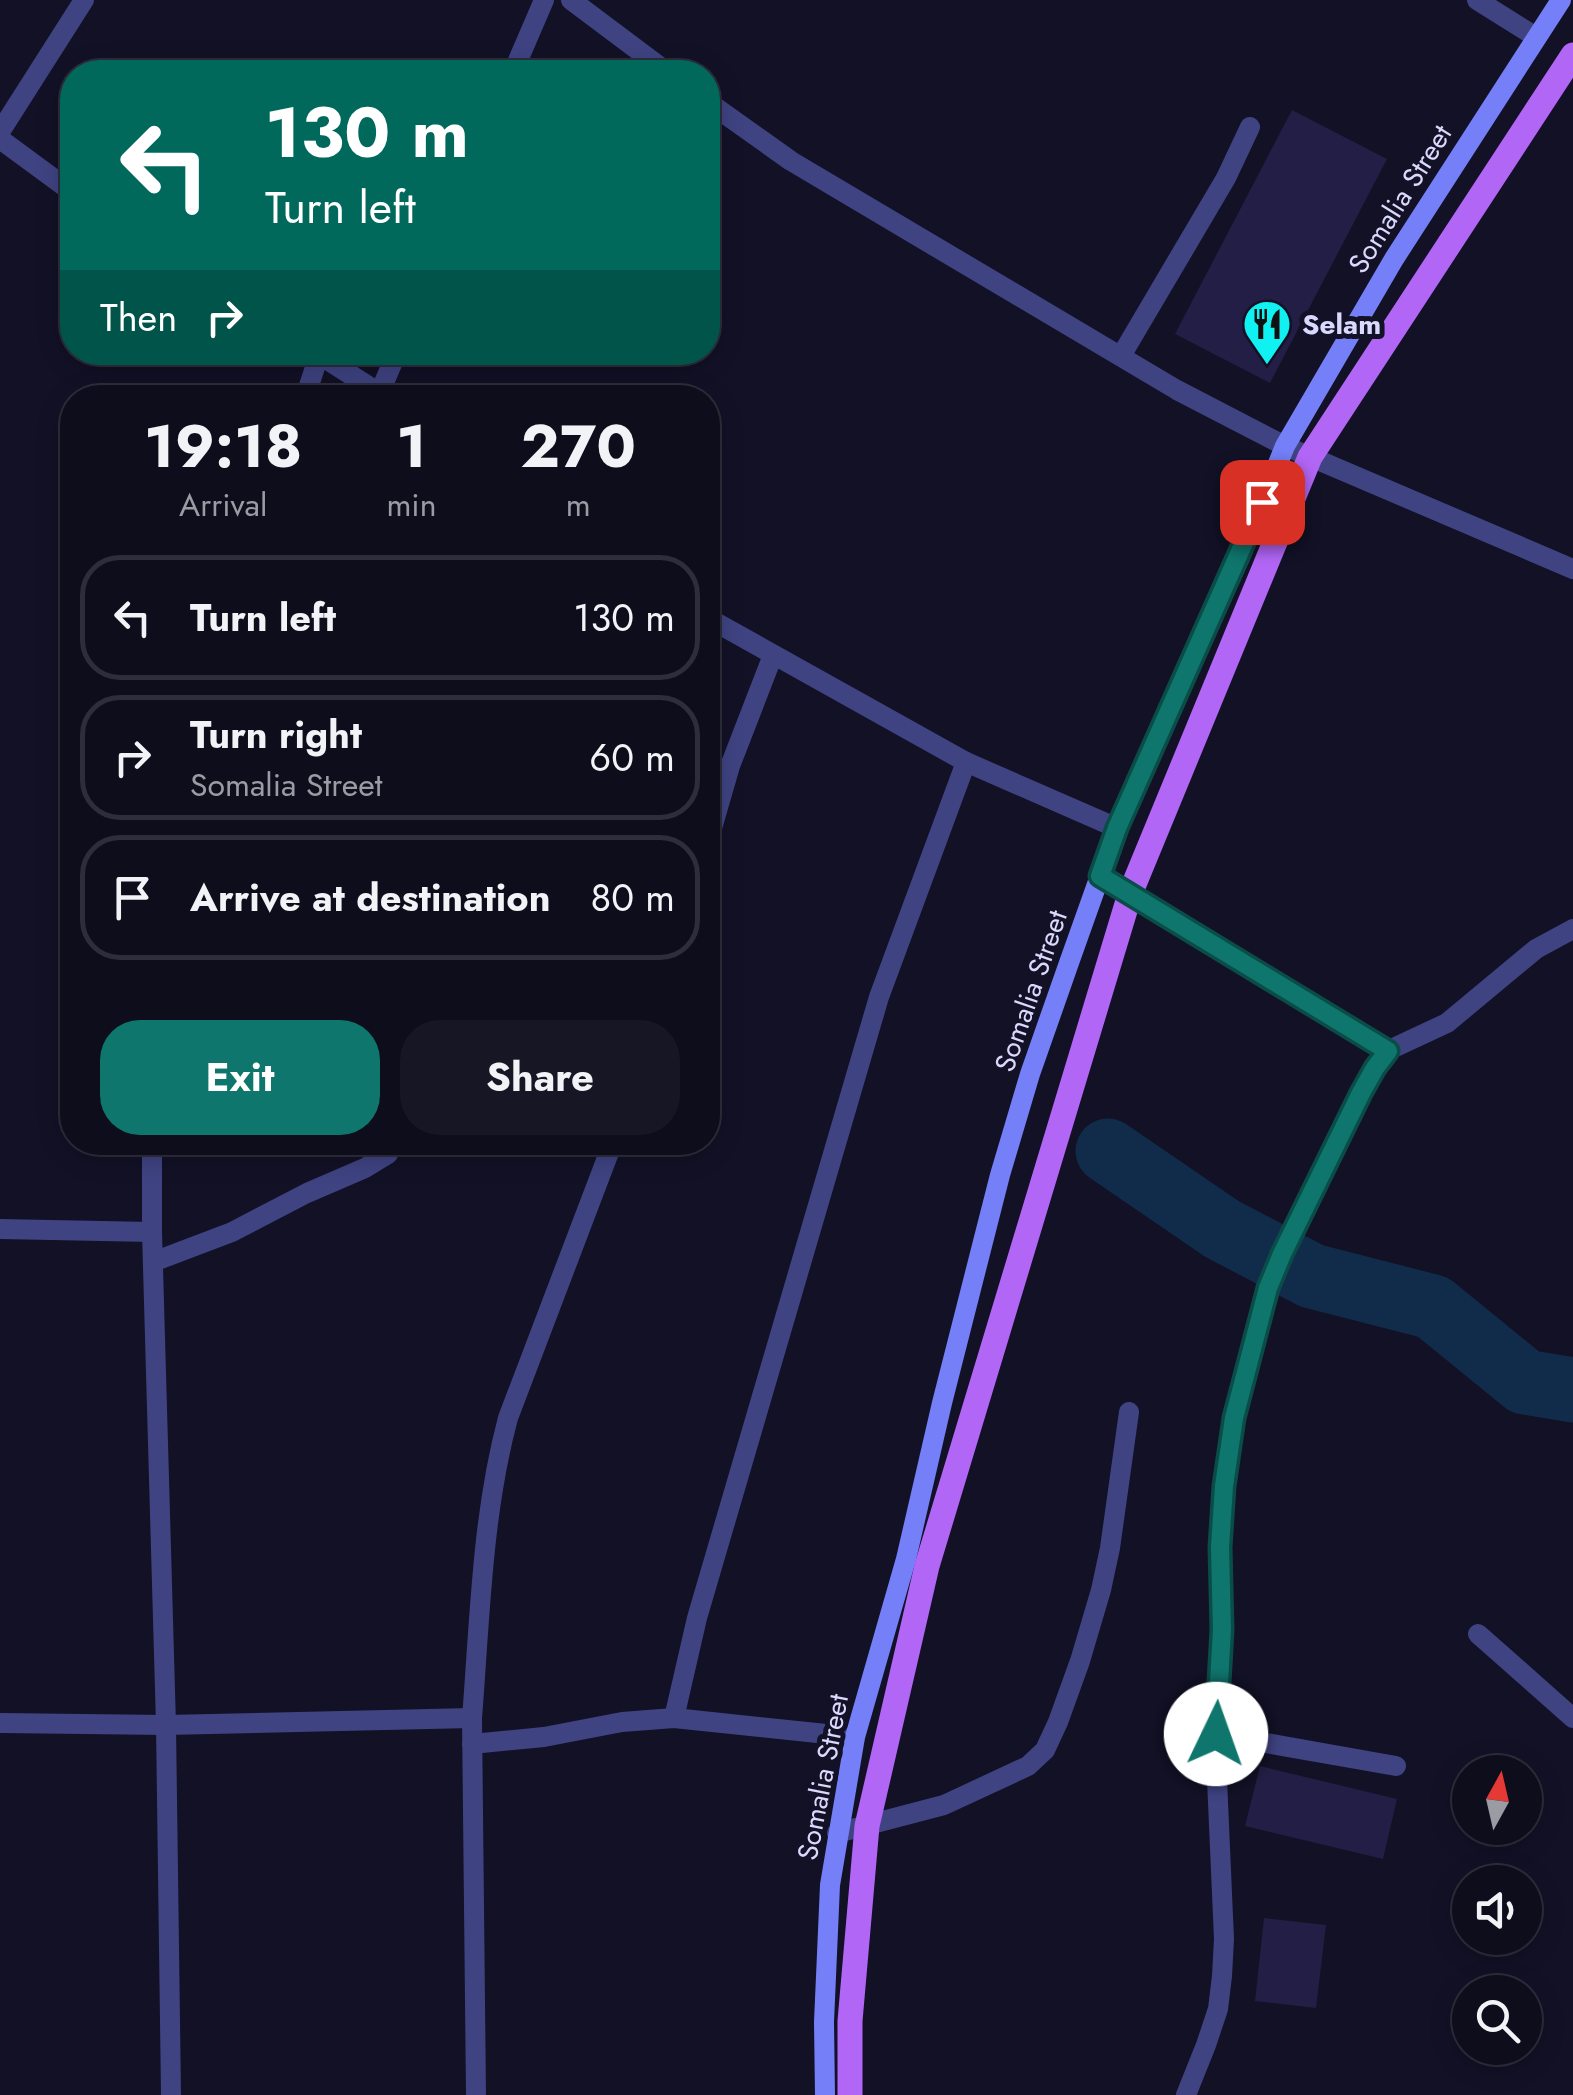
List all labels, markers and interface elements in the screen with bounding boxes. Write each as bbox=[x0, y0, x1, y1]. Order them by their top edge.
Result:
text: 130 m bbox=[265, 82, 469, 183]
icon: left bbox=[100, 100, 230, 230]
street label: Somalia Street bbox=[1338, 117, 1462, 281]
text: Turn left bbox=[265, 175, 416, 240]
text: Then bbox=[100, 290, 177, 345]
icon: right bbox=[197, 290, 252, 345]
restaurant icon: Selam bbox=[1241, 298, 1293, 366]
place label: Selam bbox=[1302, 304, 1381, 345]
text: 19:18 bbox=[144, 403, 302, 490]
text: 1 bbox=[396, 403, 427, 490]
text: 270 bbox=[521, 403, 636, 490]
pin bbox=[1220, 460, 1305, 545]
icon: arrive bbox=[1235, 475, 1290, 530]
text: Arrival bbox=[179, 482, 267, 528]
text: min bbox=[386, 482, 436, 528]
text: m bbox=[566, 482, 591, 528]
icon: left bbox=[105, 590, 160, 645]
text: Turn left bbox=[190, 590, 336, 645]
text: 130 m bbox=[573, 590, 675, 645]
text: Turn right bbox=[190, 707, 362, 762]
icon: right bbox=[105, 730, 160, 785]
text: 60 m bbox=[589, 730, 675, 785]
text: Somalia Street bbox=[190, 762, 382, 808]
icon: arrive bbox=[105, 870, 160, 925]
text: Arrive at destination bbox=[190, 870, 551, 925]
text: 80 m bbox=[590, 870, 675, 925]
street label: Somalia Street bbox=[984, 904, 1078, 1077]
button: Exit bbox=[100, 1020, 380, 1135]
button: Share bbox=[400, 1020, 680, 1135]
position arrow bbox=[1164, 1682, 1268, 1786]
street label: Somalia Street bbox=[787, 1690, 859, 1864]
north arrow bbox=[1452, 1755, 1542, 1845]
map controls bbox=[1452, 1755, 1542, 2065]
button: sound bbox=[1452, 1865, 1542, 1955]
button: search bbox=[1452, 1975, 1542, 2065]

